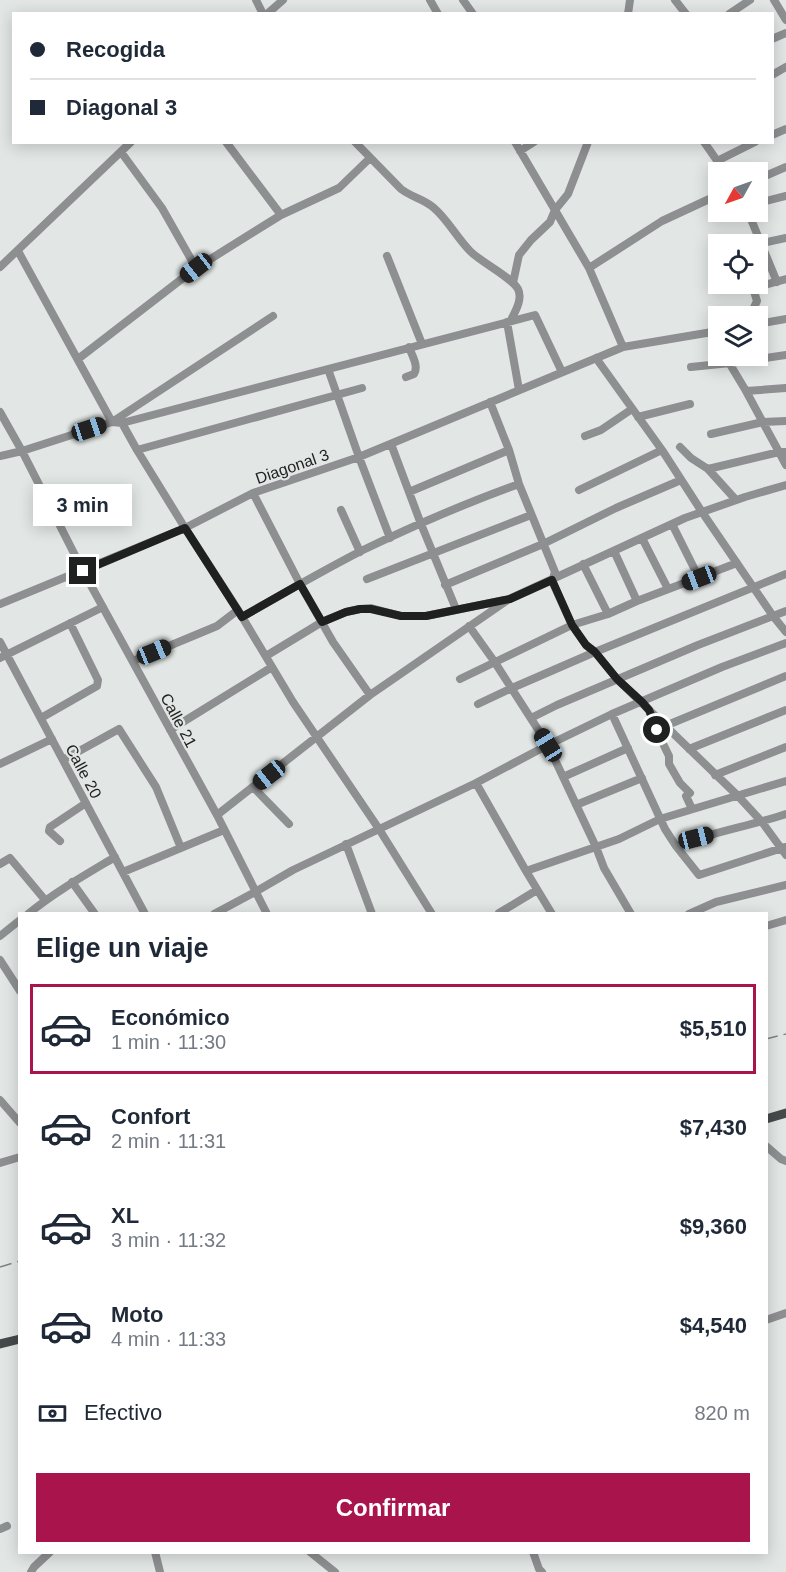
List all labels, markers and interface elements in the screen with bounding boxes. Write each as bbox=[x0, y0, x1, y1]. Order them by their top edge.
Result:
text: Recogida bbox=[66, 37, 165, 62]
text: Diagonal 3 bbox=[66, 95, 177, 120]
north arrow bbox=[708, 162, 768, 222]
map controls bbox=[708, 162, 768, 366]
button: locate bbox=[708, 234, 768, 294]
car bbox=[176, 250, 216, 286]
button: layers bbox=[708, 306, 768, 366]
car bbox=[69, 415, 109, 443]
street label: Diagonal 3 bbox=[253, 446, 331, 487]
callout: 3 min bbox=[34, 484, 132, 526]
text: 3 min bbox=[56, 494, 109, 516]
route end bbox=[69, 557, 96, 584]
car bbox=[679, 563, 719, 593]
car bbox=[134, 637, 174, 667]
street label: Calle 21 bbox=[157, 690, 200, 750]
route start bbox=[643, 716, 670, 743]
car bbox=[531, 725, 565, 765]
street label: Calle 20 bbox=[62, 741, 105, 801]
car bbox=[249, 757, 289, 793]
car bbox=[676, 825, 716, 851]
text: Elige un viaje bbox=[36, 933, 209, 963]
icon: car bbox=[39, 1002, 93, 1056]
text: Económico bbox=[111, 1005, 230, 1030]
text: $5,510 bbox=[680, 1016, 747, 1041]
text: 1 min · 11:30 bbox=[111, 1031, 226, 1053]
icon: car bbox=[39, 1101, 93, 1155]
text: Confort bbox=[111, 1104, 190, 1129]
text: $7,430 bbox=[680, 1115, 747, 1140]
text: 2 min · 11:31 bbox=[111, 1130, 226, 1152]
icon: car bbox=[39, 1200, 93, 1254]
text: XL bbox=[111, 1203, 139, 1228]
text: $9,360 bbox=[680, 1214, 747, 1239]
text: 3 min · 11:32 bbox=[111, 1229, 226, 1251]
icon: car bbox=[39, 1299, 93, 1353]
text: Moto bbox=[111, 1302, 164, 1327]
text: $4,540 bbox=[680, 1313, 747, 1338]
text: 4 min · 11:33 bbox=[111, 1328, 226, 1350]
icon: cash bbox=[36, 1397, 69, 1430]
text: Efectivo bbox=[84, 1400, 162, 1425]
text: 820 m bbox=[694, 1402, 750, 1424]
button: Confirmar bbox=[36, 1473, 750, 1542]

